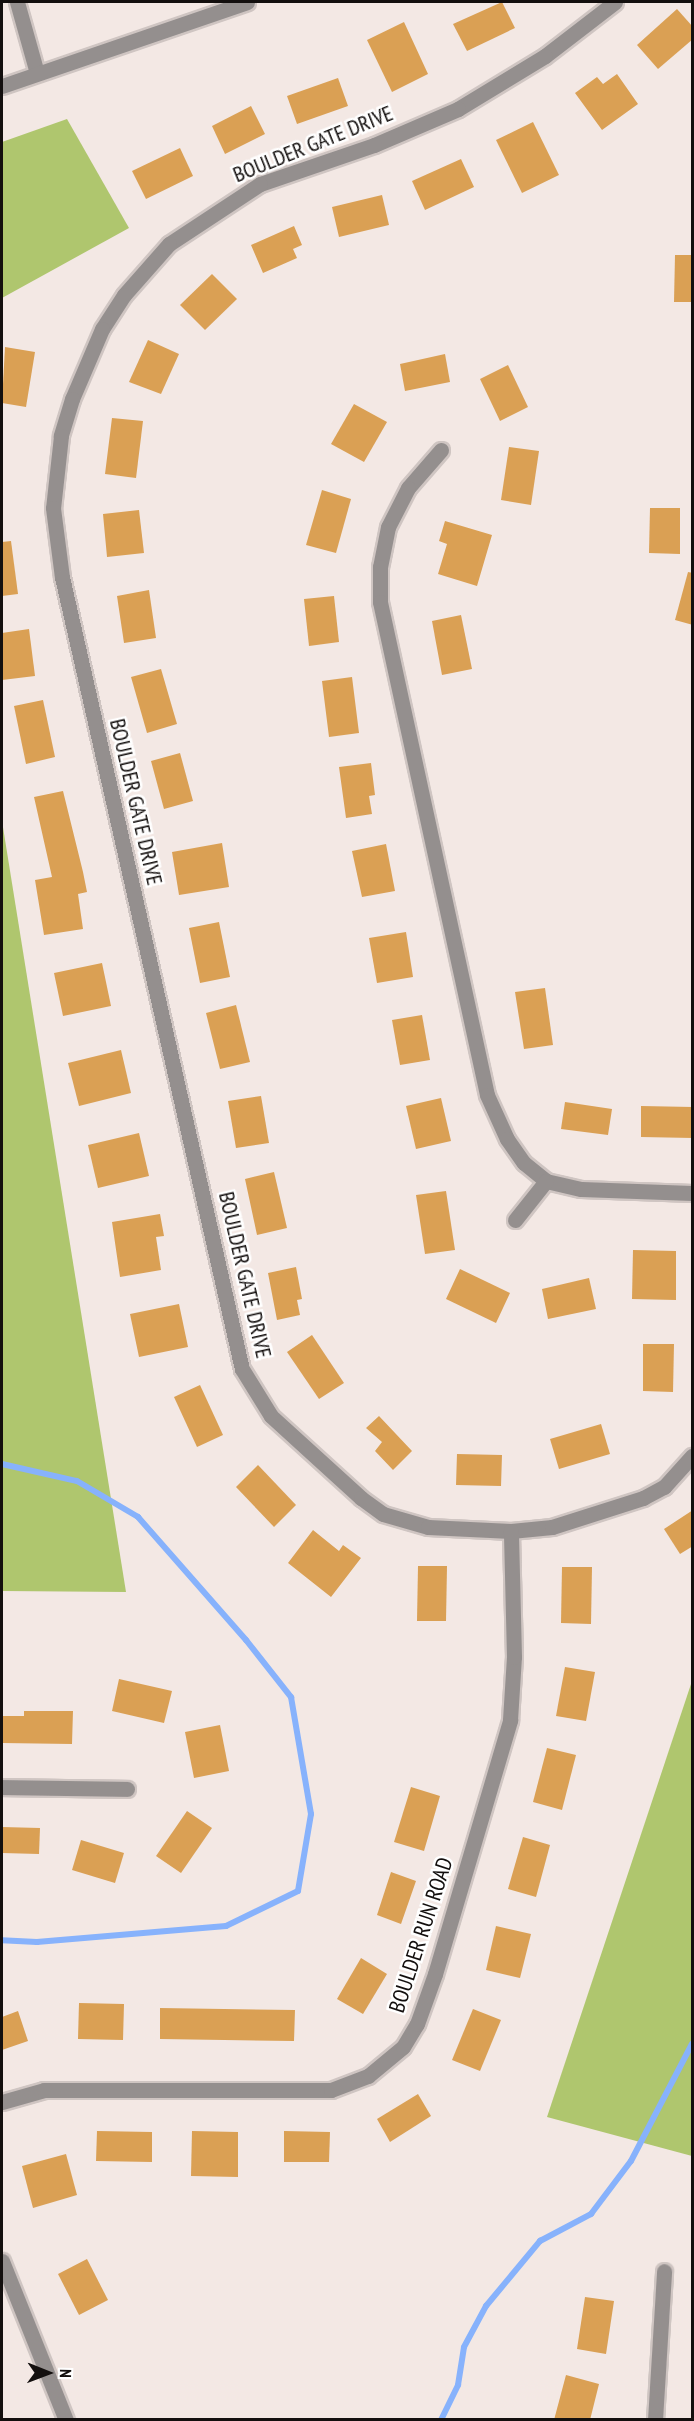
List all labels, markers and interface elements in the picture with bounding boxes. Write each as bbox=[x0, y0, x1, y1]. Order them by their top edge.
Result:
street label: BOULDER GATE DRIVE bbox=[229, 100, 397, 188]
street label: BOULDER GATE DRIVE bbox=[104, 716, 168, 888]
street label: BOULDER GATE DRIVE bbox=[213, 1189, 277, 1361]
street label: BOULDER RUN ROAD bbox=[384, 1854, 458, 2016]
north arrow bbox=[18, 2343, 78, 2403]
text: N bbox=[56, 2369, 76, 2378]

